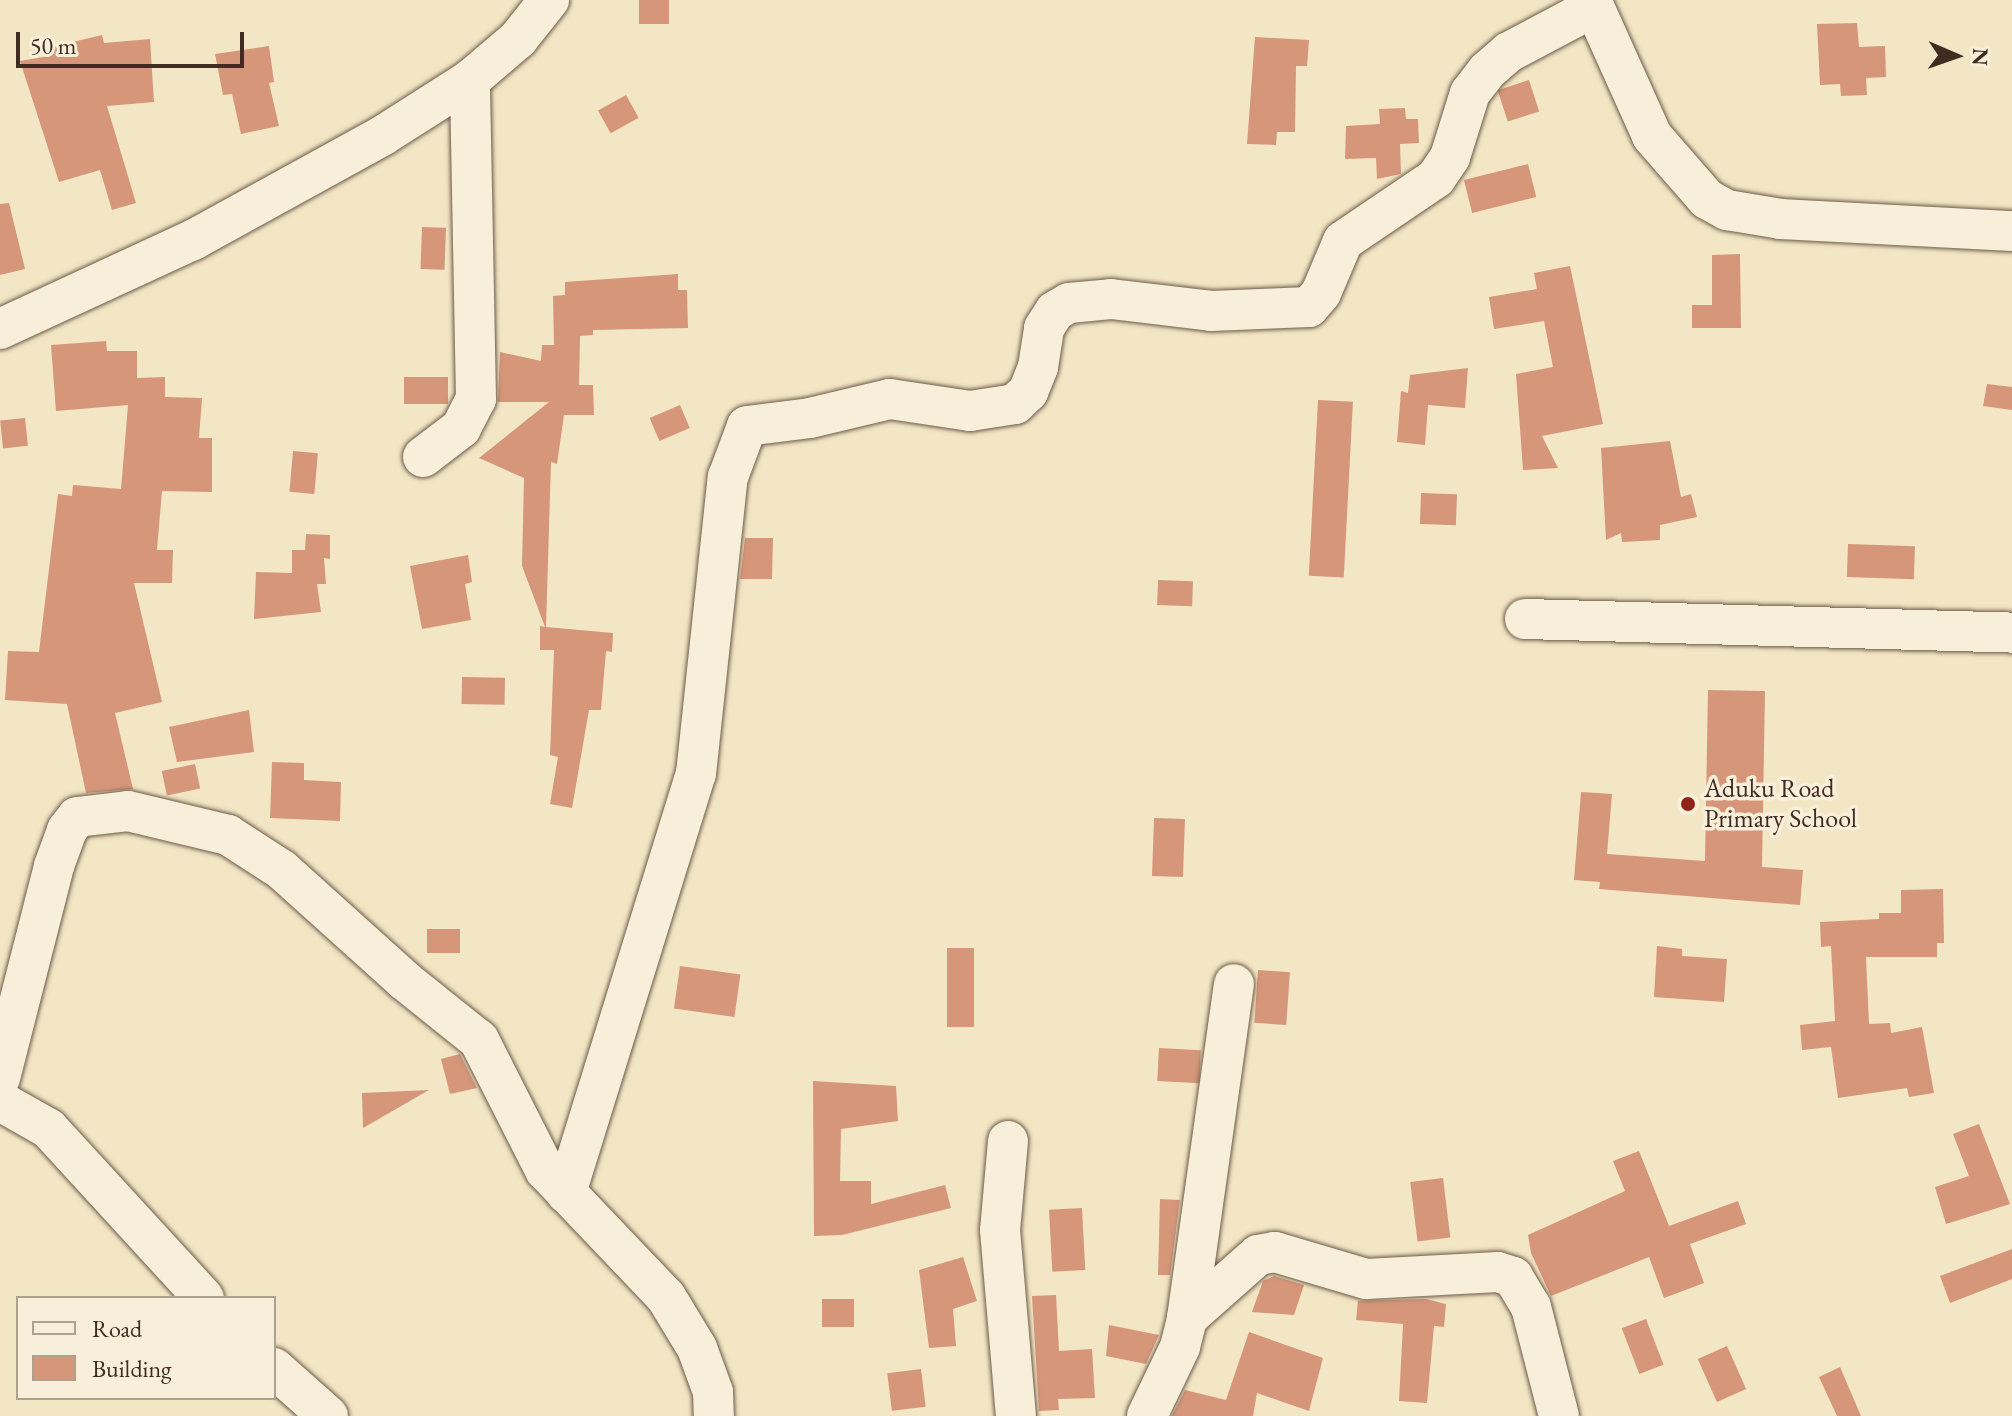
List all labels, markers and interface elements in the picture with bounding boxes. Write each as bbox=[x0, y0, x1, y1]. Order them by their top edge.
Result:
scale bar bbox=[20, 16, 248, 66]
north arrow bbox=[1916, 16, 1996, 96]
text: 50 m bbox=[30, 30, 77, 61]
text: N bbox=[1966, 47, 1995, 66]
place label: Aduku Road Primary School bbox=[1704, 773, 1857, 834]
marker: Aduku Road Primary School bbox=[1679, 795, 1697, 813]
legend bbox=[16, 1296, 276, 1400]
text: Road bbox=[92, 1313, 142, 1344]
text: Building bbox=[92, 1353, 172, 1384]

